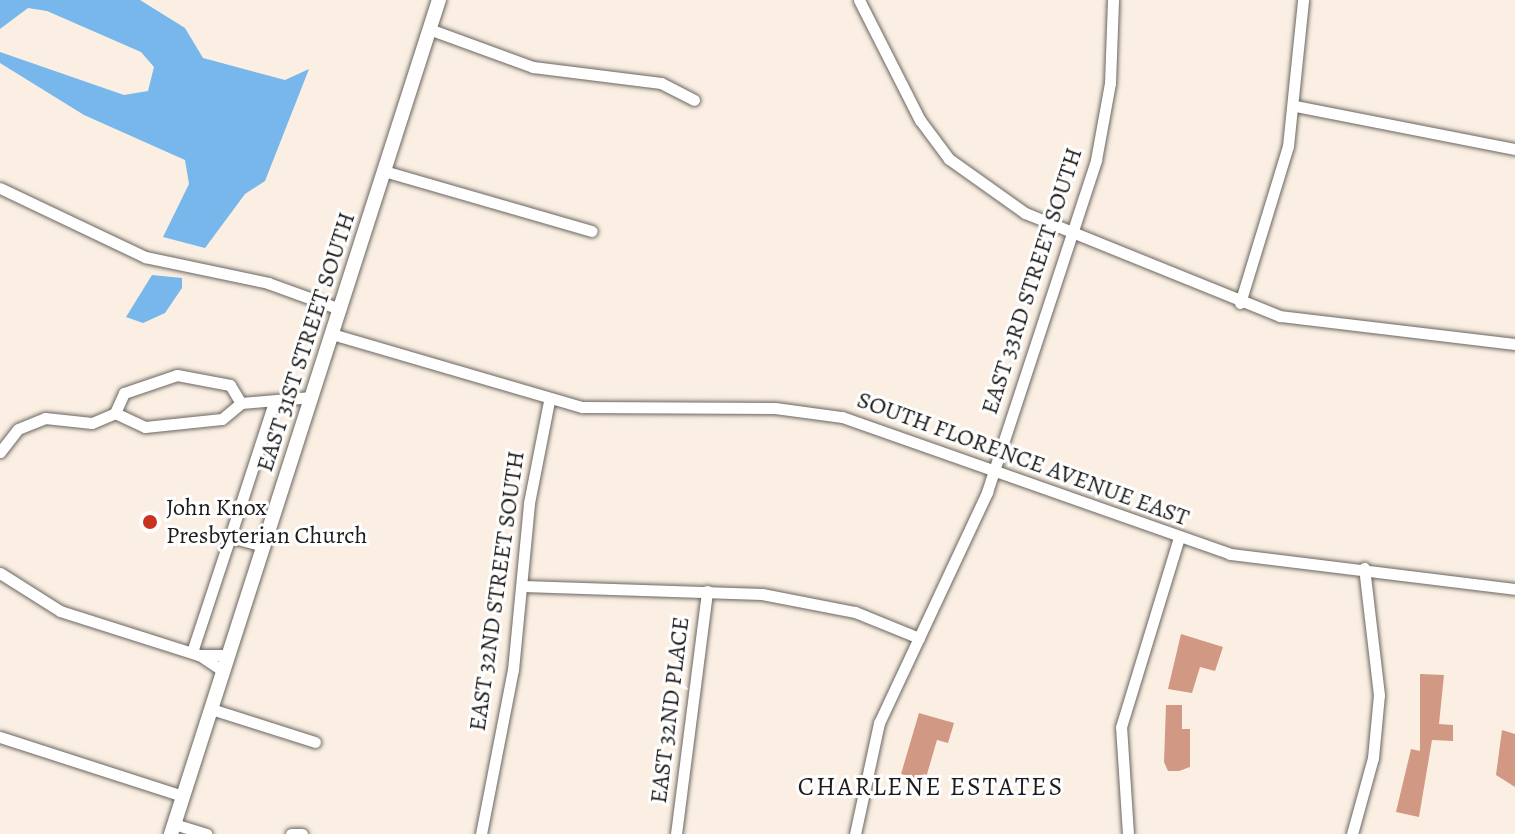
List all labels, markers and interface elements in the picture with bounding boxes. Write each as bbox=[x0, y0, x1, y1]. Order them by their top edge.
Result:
street label: EAST 33RD STREET SOUTH bbox=[975, 144, 1089, 418]
street label: EAST 31ST STREET SOUTH bbox=[250, 209, 362, 475]
street label: SOUTH FLORENCE AVENUE EAST bbox=[853, 385, 1193, 533]
street label: EAST 32ND STREET SOUTH bbox=[463, 449, 531, 733]
place label: John Knox Presbyterian Church bbox=[166, 494, 367, 550]
marker: John Knox Presbyterian Church bbox=[141, 513, 159, 531]
street label: EAST 32ND PLACE bbox=[644, 615, 696, 805]
district label: CHARLENE ESTATES bbox=[798, 771, 1064, 803]

